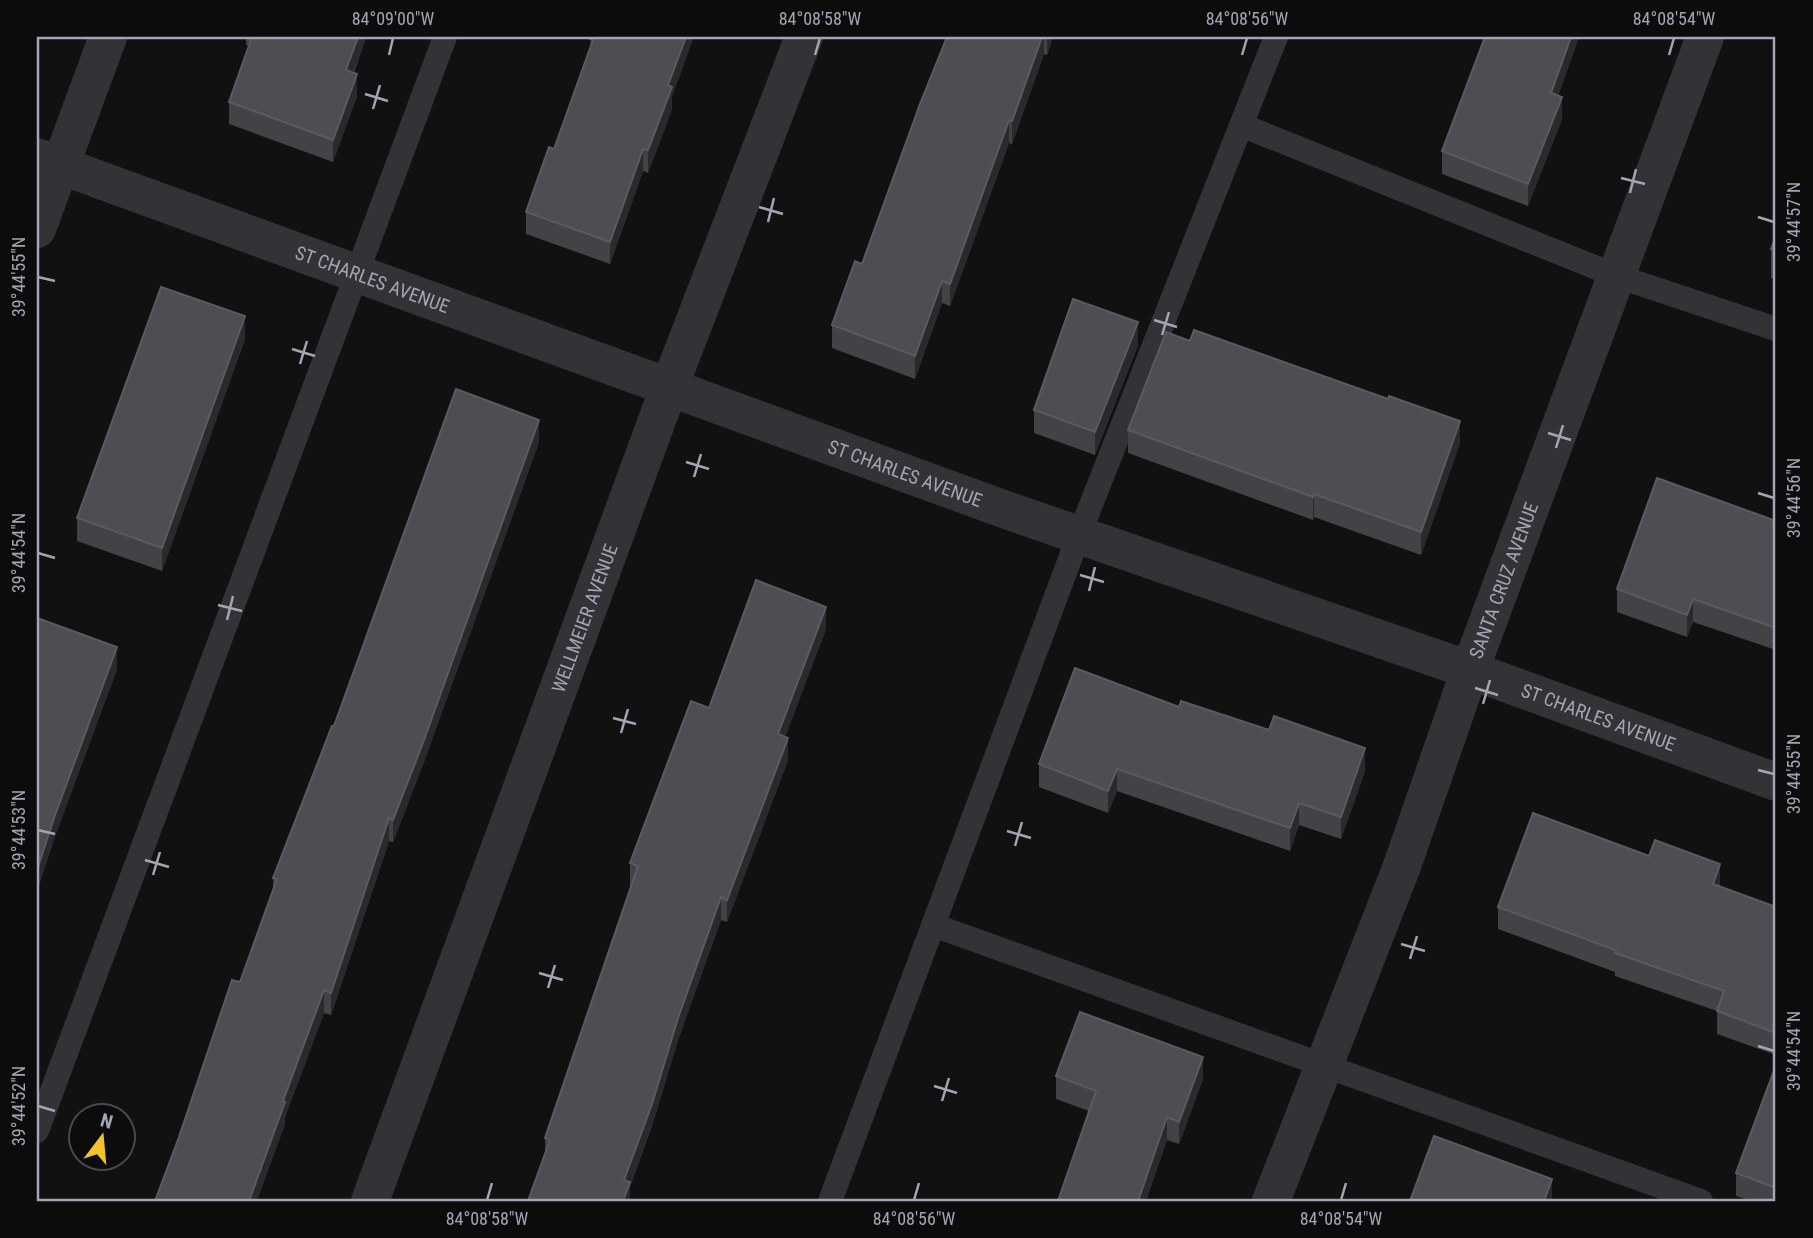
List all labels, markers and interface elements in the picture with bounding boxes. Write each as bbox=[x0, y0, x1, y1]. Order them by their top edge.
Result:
text: 84°09'00"W bbox=[352, 8, 435, 29]
text: 84°08'58"W bbox=[779, 8, 862, 29]
text: 84°08'56"W bbox=[1206, 8, 1289, 29]
text: 84°08'54"W bbox=[1633, 8, 1716, 29]
text: 39°44'57"N bbox=[1783, 182, 1804, 262]
text: 39°44'55"N bbox=[8, 237, 29, 317]
street label: ST CHARLES AVENUE bbox=[292, 241, 453, 318]
street label: ST CHARLES AVENUE bbox=[825, 435, 985, 512]
text: 39°44'56"N bbox=[1783, 458, 1804, 538]
street label: SANTA CRUZ AVENUE bbox=[1464, 499, 1543, 661]
text: 39°44'54"N bbox=[8, 513, 29, 593]
street label: WELLMEIER AVENUE bbox=[546, 541, 622, 696]
street label: ST CHARLES AVENUE bbox=[1518, 678, 1679, 756]
text: 39°44'55"N bbox=[1783, 734, 1804, 814]
text: 39°44'53"N bbox=[8, 790, 29, 870]
text: 39°44'54"N bbox=[1783, 1011, 1804, 1091]
text: 39°44'52"N bbox=[8, 1066, 29, 1146]
north arrow bbox=[66, 1102, 136, 1172]
text: N bbox=[98, 1108, 115, 1134]
text: 84°08'58"W bbox=[446, 1208, 529, 1229]
text: 84°08'56"W bbox=[873, 1208, 956, 1229]
text: 84°08'54"W bbox=[1300, 1208, 1383, 1229]

